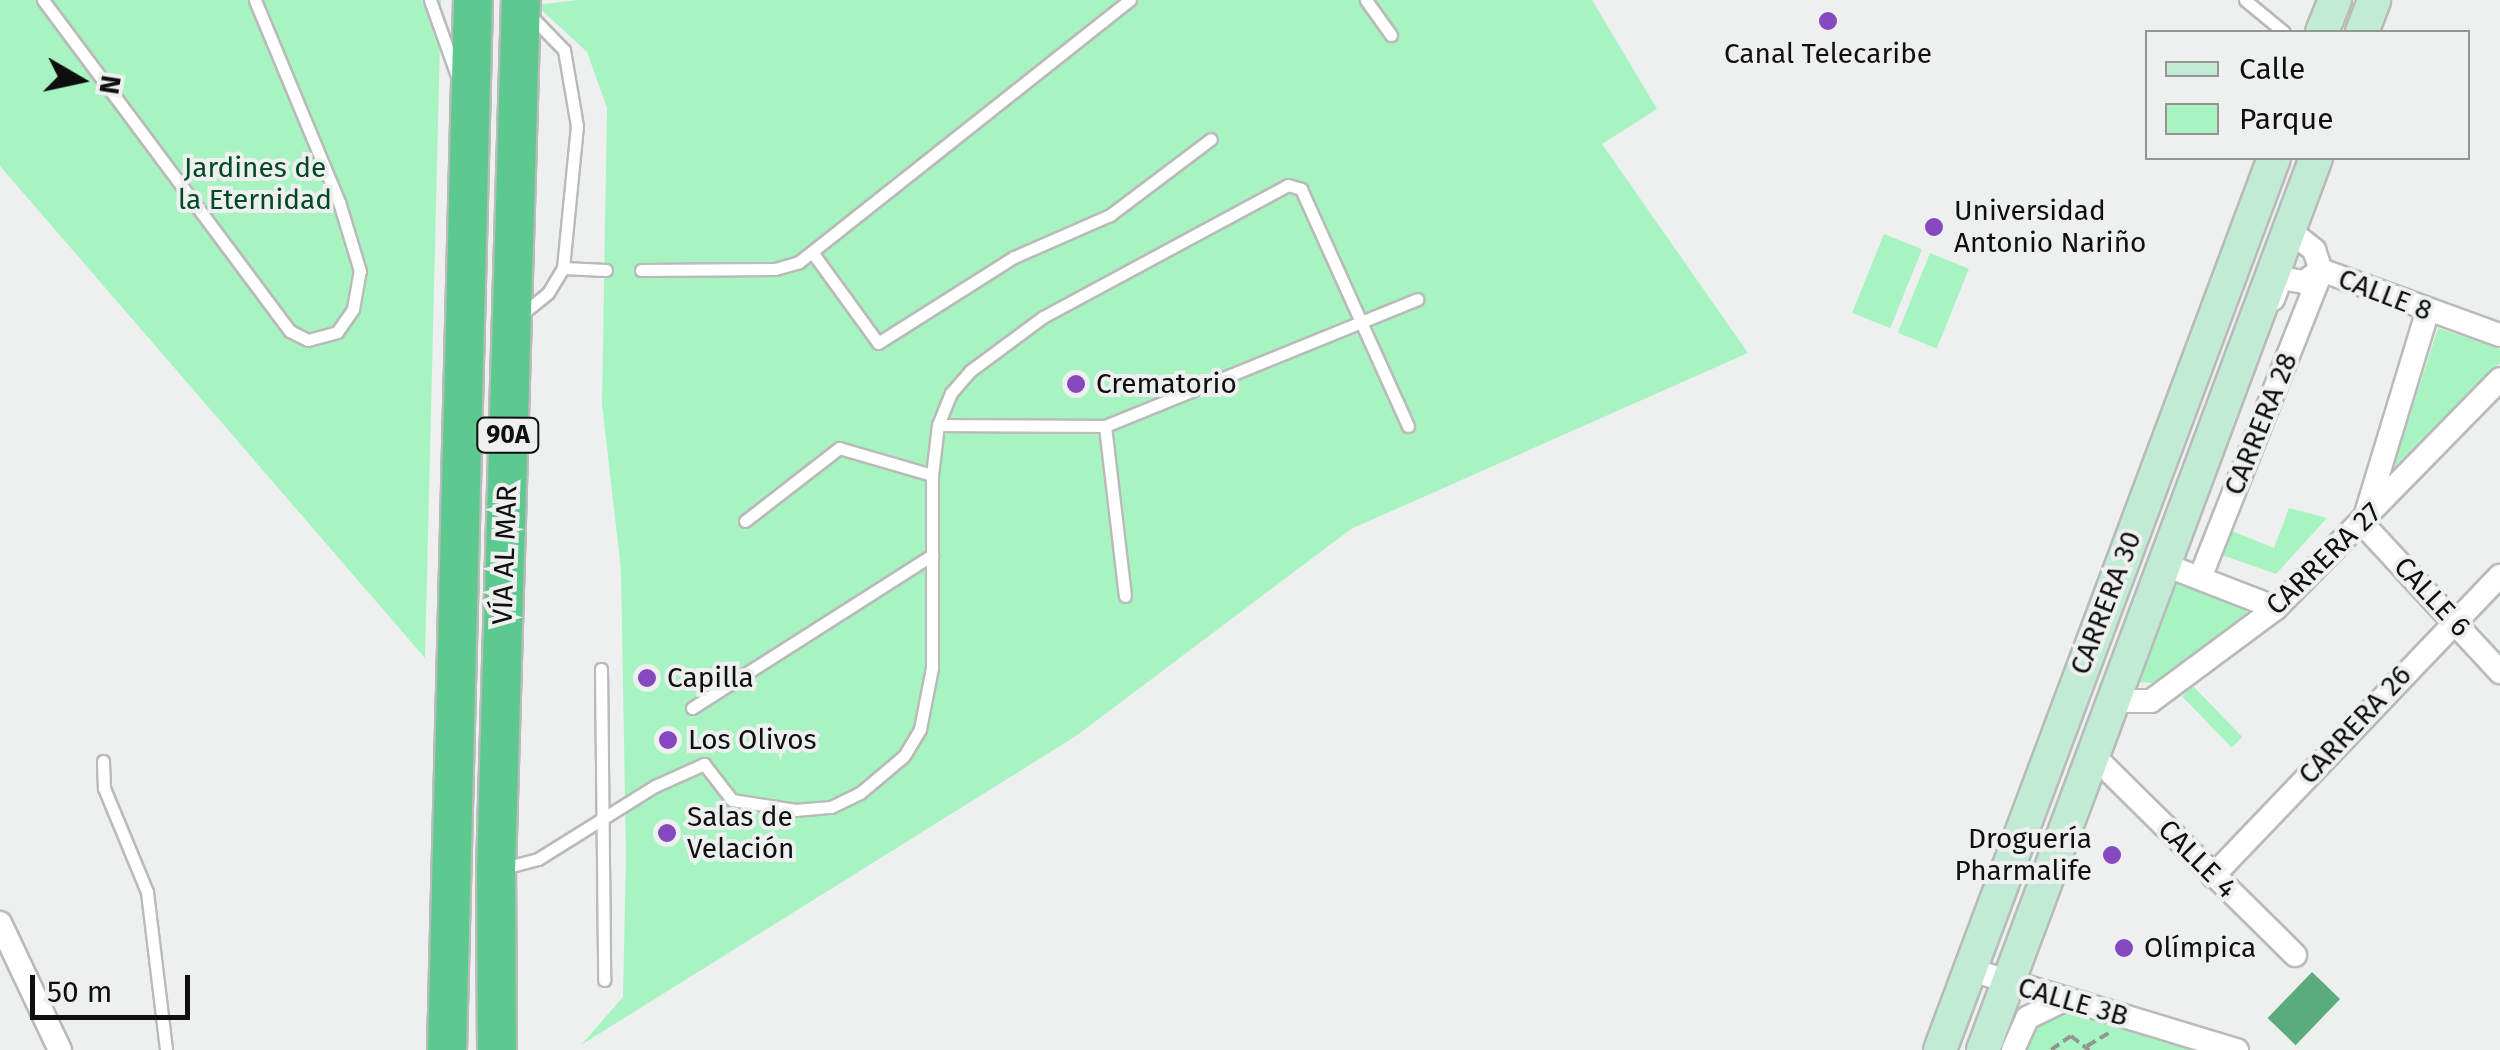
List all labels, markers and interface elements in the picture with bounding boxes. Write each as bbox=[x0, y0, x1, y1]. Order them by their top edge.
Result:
marker: Canal Telecaribe bbox=[1817, 10, 1839, 32]
north arrow bbox=[30, 30, 130, 130]
legend bbox=[2145, 30, 2470, 160]
place label: Canal Telecaribe bbox=[1724, 37, 1932, 71]
text: Calle bbox=[2239, 51, 2305, 87]
text: N bbox=[92, 73, 128, 97]
text: Parque bbox=[2239, 101, 2334, 137]
park label: Jardines de la Eternidad bbox=[178, 151, 332, 217]
place label: Universidad Antonio Nariño bbox=[1954, 194, 2146, 260]
marker: Universidad Antonio Nariño bbox=[1923, 216, 1945, 238]
street label: CALLE 8 bbox=[2333, 262, 2437, 328]
street label: CARRERA 28 bbox=[2217, 348, 2305, 500]
place label: Crematorio bbox=[1096, 367, 1237, 401]
marker: Crematorio bbox=[1065, 373, 1087, 395]
road number: 90A bbox=[476, 415, 540, 455]
street label: VÍA AL MAR bbox=[486, 485, 524, 625]
street label: CARRERA 27 bbox=[2259, 496, 2389, 622]
street label: CARRERA 30 bbox=[2063, 527, 2149, 679]
street label: CALLE 6 bbox=[2387, 550, 2477, 644]
street label: CARRERA 26 bbox=[2292, 659, 2418, 791]
place label: Capilla bbox=[667, 661, 754, 695]
marker: Capilla bbox=[636, 667, 658, 689]
place label: Los Olivos bbox=[688, 723, 817, 757]
marker: Los Olivos bbox=[657, 729, 679, 751]
place label: Salas de Velación bbox=[687, 800, 794, 866]
street label: CALLE 4 bbox=[2151, 813, 2243, 905]
marker: Salas de Velación bbox=[656, 822, 678, 844]
place label: Droguería Pharmalife bbox=[1954, 822, 2092, 888]
marker: Droguería Pharmalife bbox=[2101, 844, 2123, 866]
place label: Olímpica bbox=[2144, 931, 2256, 965]
marker: Olímpica bbox=[2113, 937, 2135, 959]
scale bar bbox=[35, 955, 195, 1017]
street label: CALLE 3B bbox=[2014, 970, 2132, 1034]
text: 50 m bbox=[47, 974, 112, 1010]

